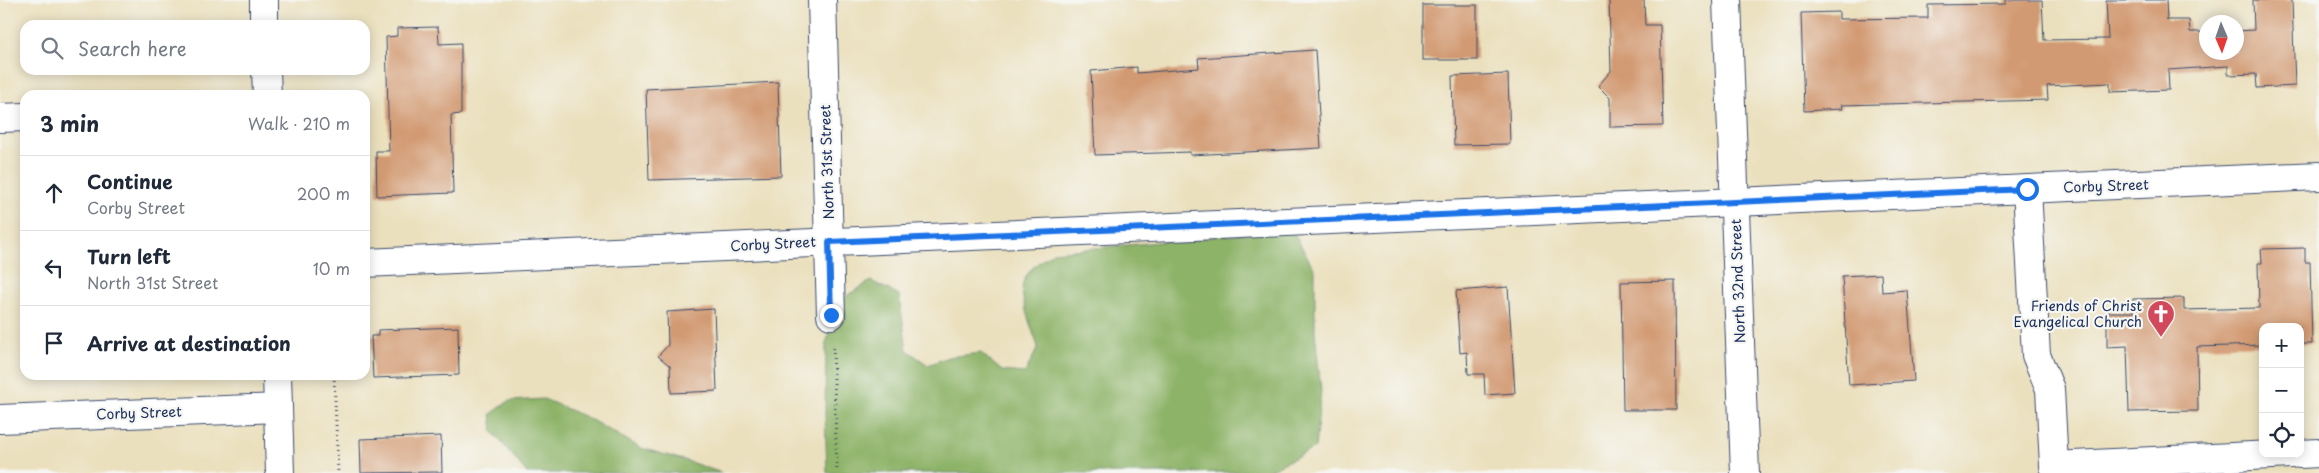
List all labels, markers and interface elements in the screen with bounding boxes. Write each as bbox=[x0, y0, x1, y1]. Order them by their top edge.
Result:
north arrow bbox=[2199, 15, 2244, 60]
search box bbox=[20, 20, 370, 75]
icon: search bbox=[38, 34, 66, 62]
text: Search here bbox=[78, 34, 187, 62]
street label: North 31st Street bbox=[814, 104, 839, 220]
text: 3 min bbox=[40, 107, 99, 139]
text: Walk · 210 m bbox=[248, 111, 350, 135]
text: Continue bbox=[87, 167, 173, 195]
street label: Corby Street bbox=[2063, 173, 2150, 197]
route start bbox=[2016, 178, 2039, 201]
icon: ahead bbox=[40, 179, 68, 207]
text: 200 m bbox=[297, 181, 350, 205]
text: Corby Street bbox=[87, 195, 185, 219]
street label: North 32nd Street bbox=[1725, 218, 1750, 343]
street label: Corby Street bbox=[730, 231, 817, 256]
text: Turn left bbox=[87, 242, 171, 270]
icon: left bbox=[40, 254, 68, 282]
text: 10 m bbox=[313, 256, 350, 280]
text: North 31st Street bbox=[87, 270, 218, 294]
place label: Friends of Christ Evangelical Church bbox=[2014, 295, 2142, 332]
church icon: Friends of Christ Evangelical Church bbox=[2146, 299, 2176, 338]
route end bbox=[820, 304, 843, 327]
map controls bbox=[2259, 323, 2304, 458]
button: + bbox=[2259, 323, 2304, 368]
icon: arrive bbox=[40, 329, 68, 357]
text: Arrive at destination bbox=[87, 329, 291, 357]
button: − bbox=[2259, 368, 2304, 413]
street label: Corby Street bbox=[96, 400, 183, 424]
button: locate bbox=[2259, 413, 2304, 458]

